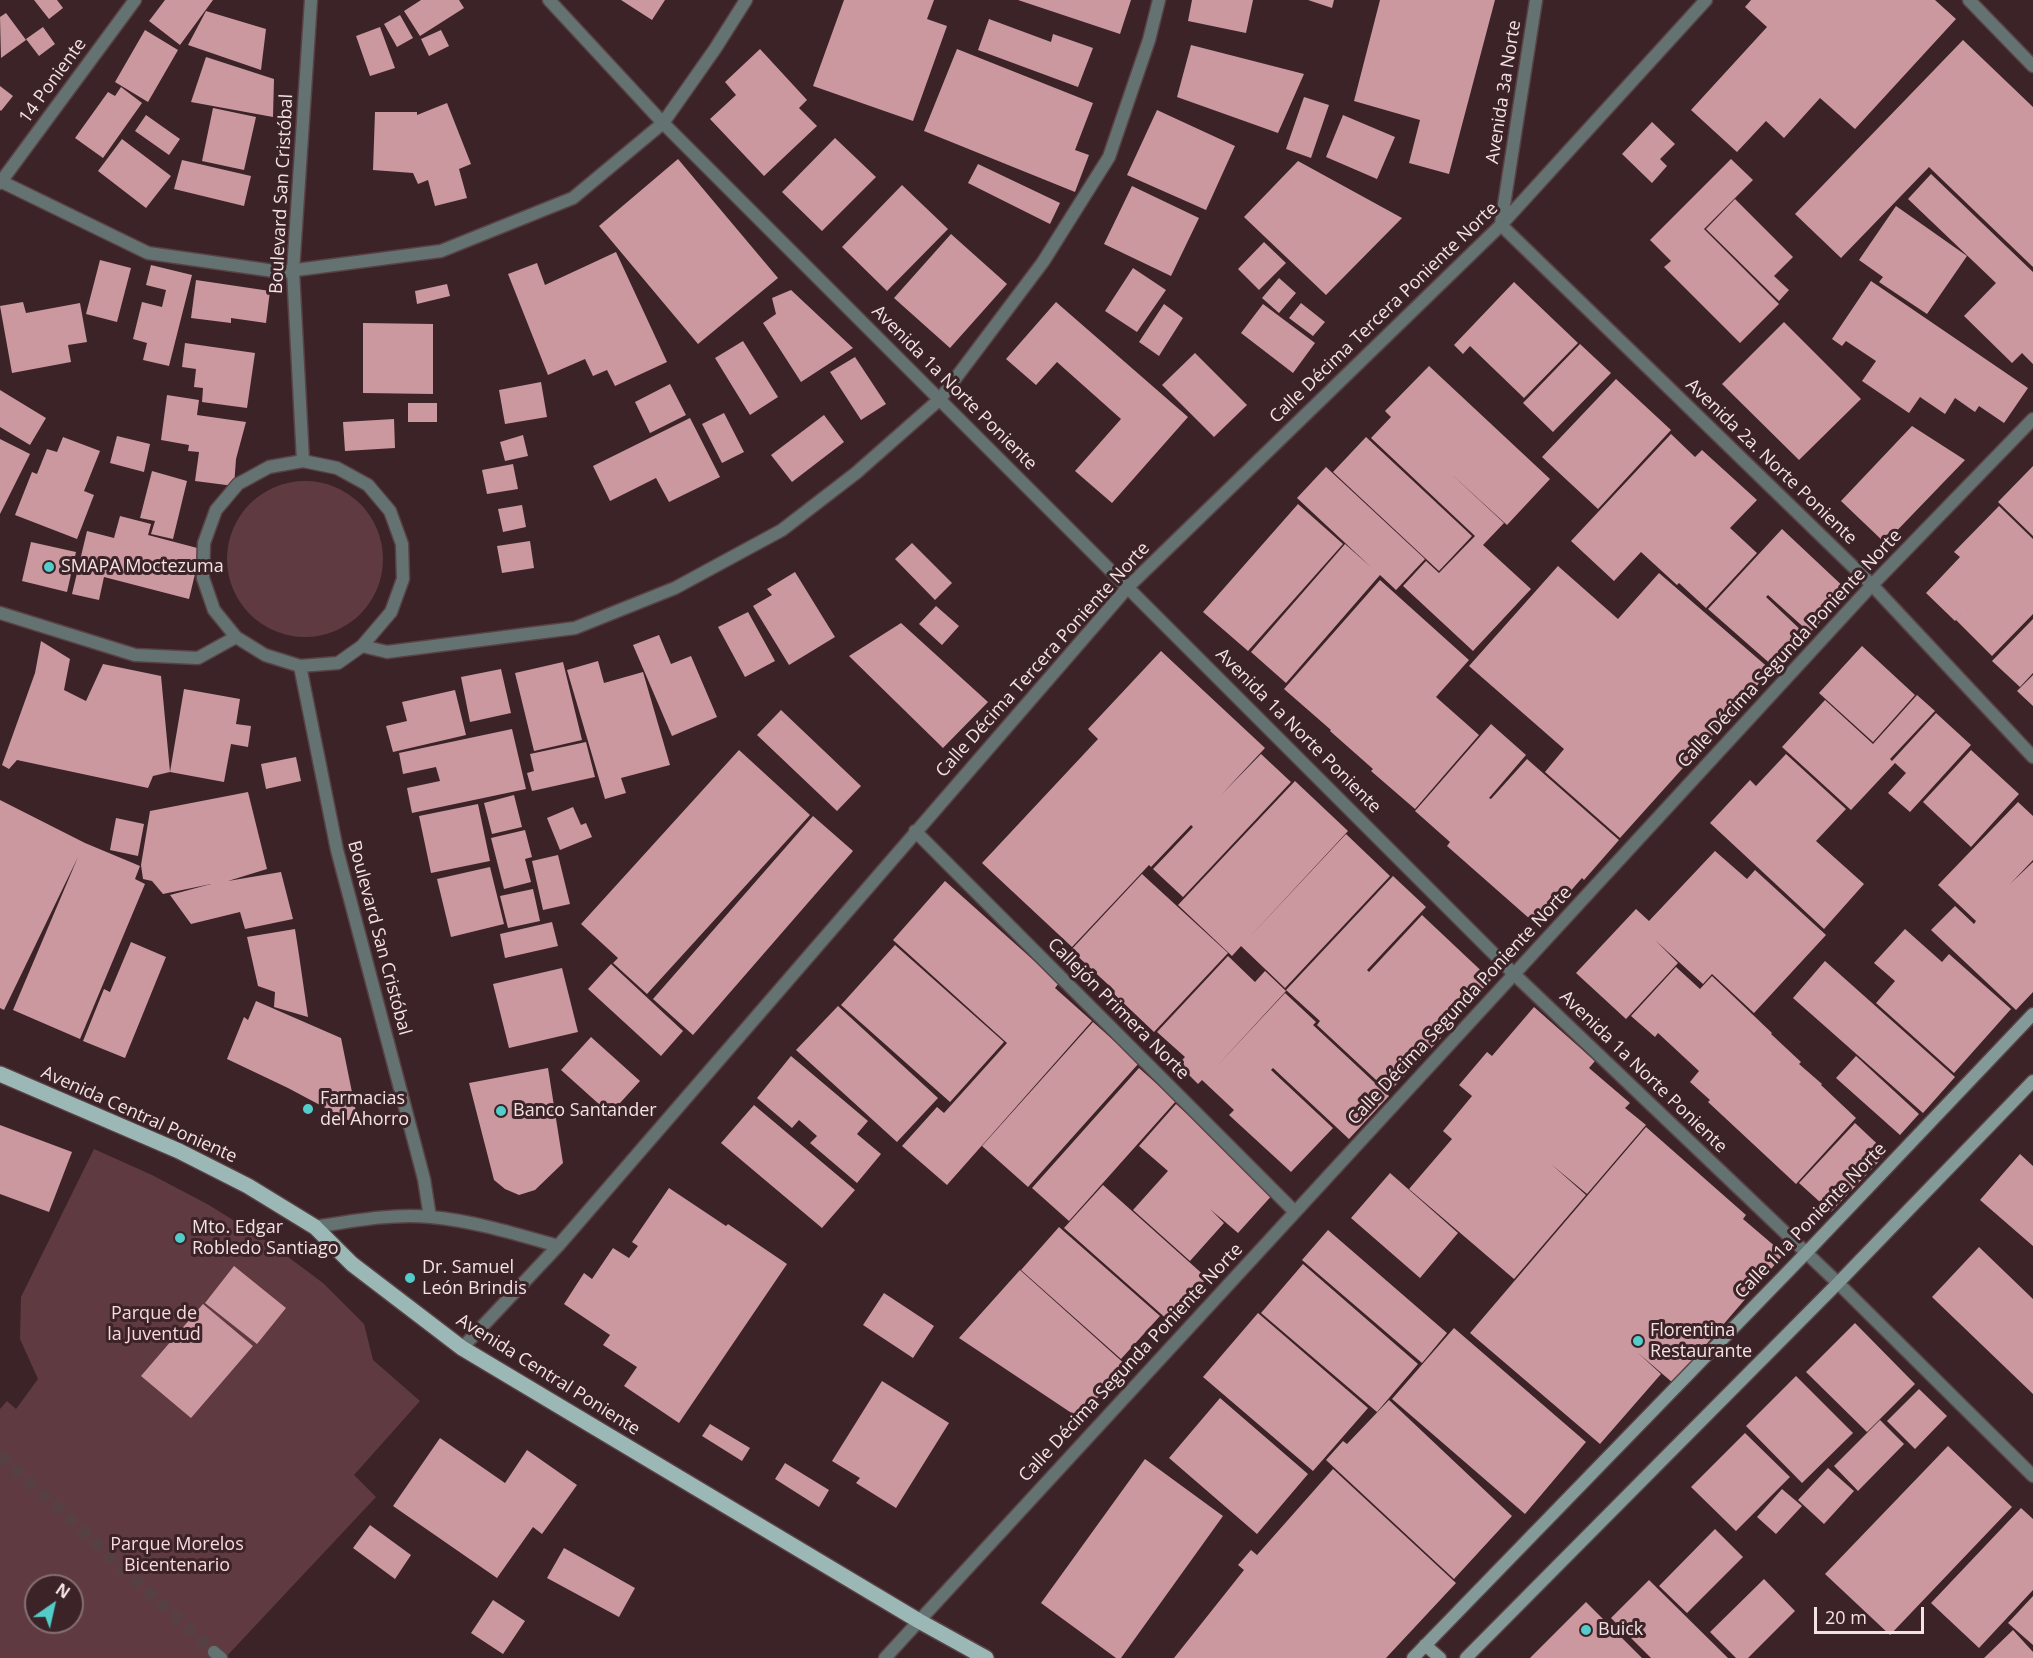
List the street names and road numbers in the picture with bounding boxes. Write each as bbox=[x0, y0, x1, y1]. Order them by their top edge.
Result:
street label: Avenida 3a Norte bbox=[1482, 19, 1526, 165]
street label: 14 Poniente bbox=[15, 34, 91, 128]
street label: Boulevard San Cristóbal bbox=[266, 93, 298, 295]
street label: Calle Décima Tercera Poniente Norte bbox=[1265, 198, 1503, 428]
street label: Avenida 1a Norte Poniente bbox=[867, 301, 1041, 475]
street label: Avenida 2a. Norte Poniente bbox=[1681, 375, 1861, 549]
street label: Calle Décima Segunda Poniente Norte bbox=[1674, 525, 1906, 773]
street label: Calle Décima Tercera Poniente Norte bbox=[932, 538, 1154, 782]
street label: Avenida 1a Norte Poniente bbox=[1211, 644, 1385, 818]
street label: Boulevard San Cristóbal bbox=[343, 838, 415, 1038]
street label: Calle Décima Segunda Poniente Norte bbox=[1344, 882, 1576, 1130]
street label: Callejón Primera Norte bbox=[1043, 934, 1193, 1084]
street label: Avenida 1a Norte Poniente bbox=[1555, 986, 1731, 1158]
street label: Avenida Central Poniente bbox=[38, 1062, 240, 1168]
street label: Calle 11a Poniente Norte bbox=[1731, 1139, 1891, 1303]
street label: Calle Décima Segunda Poniente Norte bbox=[1015, 1239, 1247, 1487]
street label: Avenida Central Poniente bbox=[452, 1310, 644, 1440]

